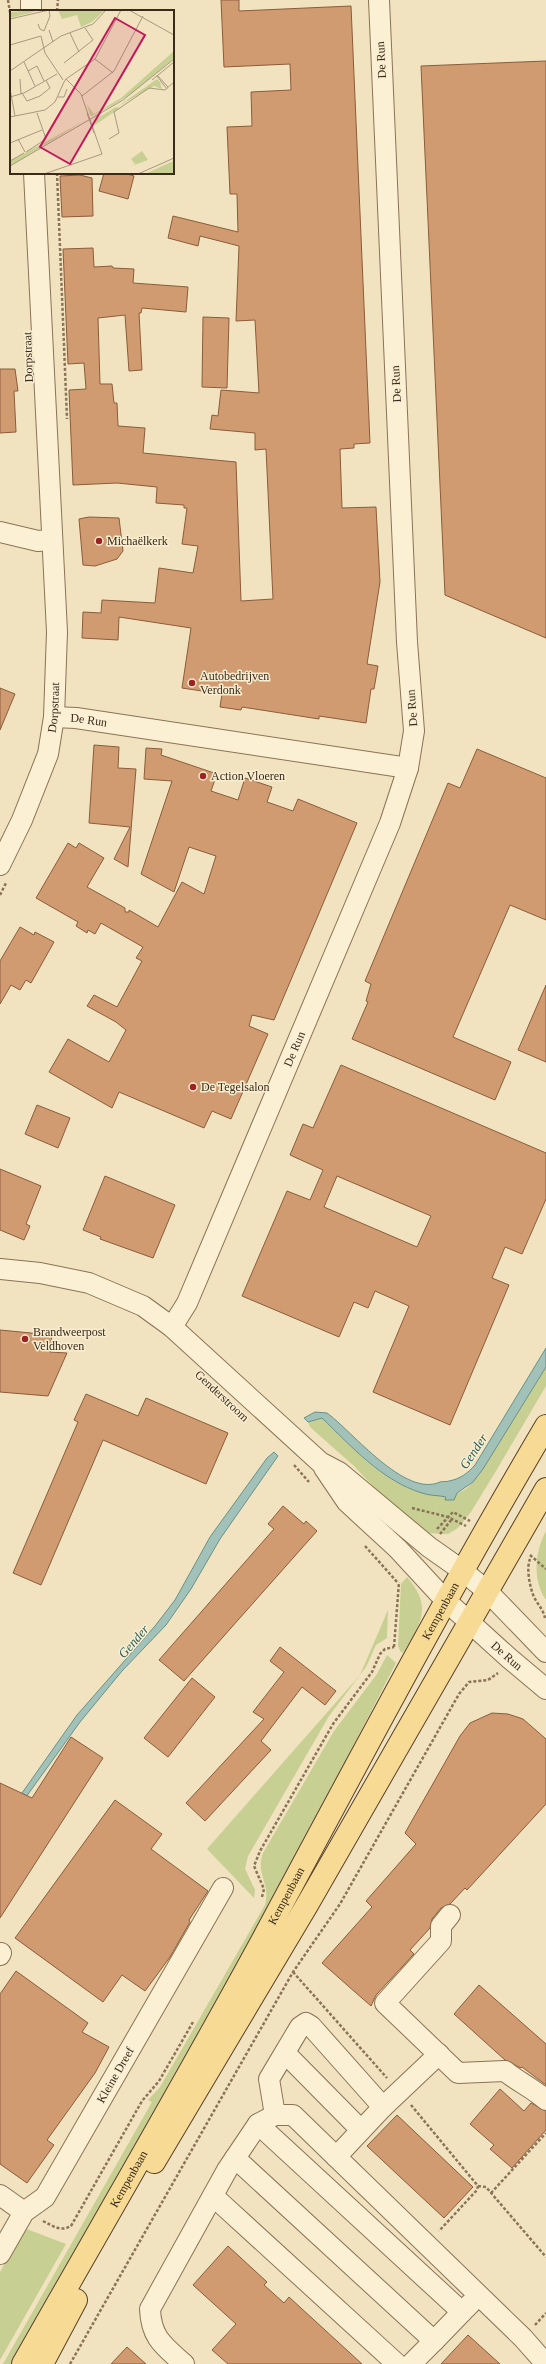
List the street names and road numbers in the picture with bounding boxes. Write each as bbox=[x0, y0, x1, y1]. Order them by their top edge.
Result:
street label: De Run bbox=[373, 41, 389, 79]
street label: Dorpstraat bbox=[20, 331, 36, 383]
street label: De Run bbox=[388, 365, 404, 403]
street label: Dorpstraat bbox=[45, 681, 62, 734]
street label: De Run bbox=[404, 689, 420, 727]
street label: De Run bbox=[70, 711, 108, 730]
street label: De Run bbox=[281, 1029, 308, 1069]
street label: Genderstroom bbox=[192, 1367, 252, 1425]
street label: Kempenbaan bbox=[419, 1580, 462, 1642]
street label: De Run bbox=[488, 1638, 525, 1673]
street label: Kempenbaan bbox=[265, 1865, 307, 1927]
street label: Kleine Dreef bbox=[94, 2044, 137, 2105]
street label: Kempenbaan bbox=[107, 2148, 150, 2210]

